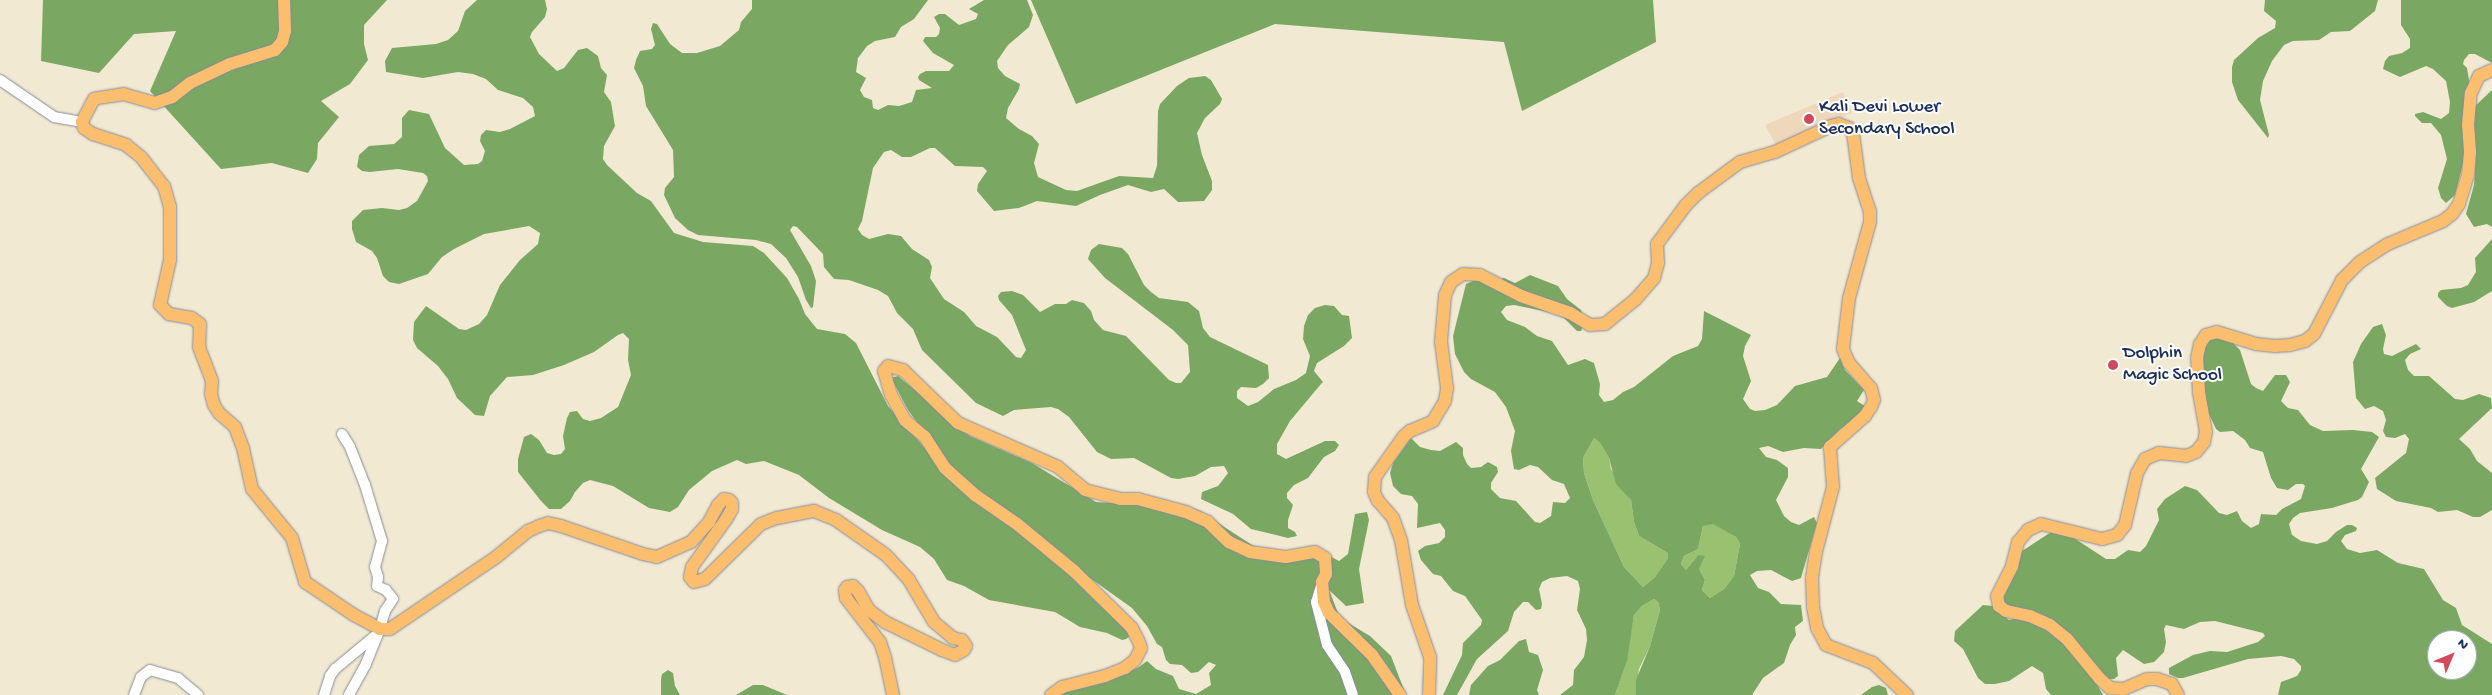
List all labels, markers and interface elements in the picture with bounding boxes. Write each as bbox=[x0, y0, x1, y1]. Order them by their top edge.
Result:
place label: Kali Devi Lower Secondary School bbox=[1819, 97, 1955, 141]
marker: Kali Devi Lower Secondary School bbox=[1803, 113, 1815, 125]
place label: Dolphin Magic School bbox=[2123, 343, 2222, 387]
marker: Dolphin Magic School bbox=[2107, 359, 2119, 371]
north arrow bbox=[2427, 630, 2477, 680]
text: N bbox=[2453, 635, 2471, 654]

